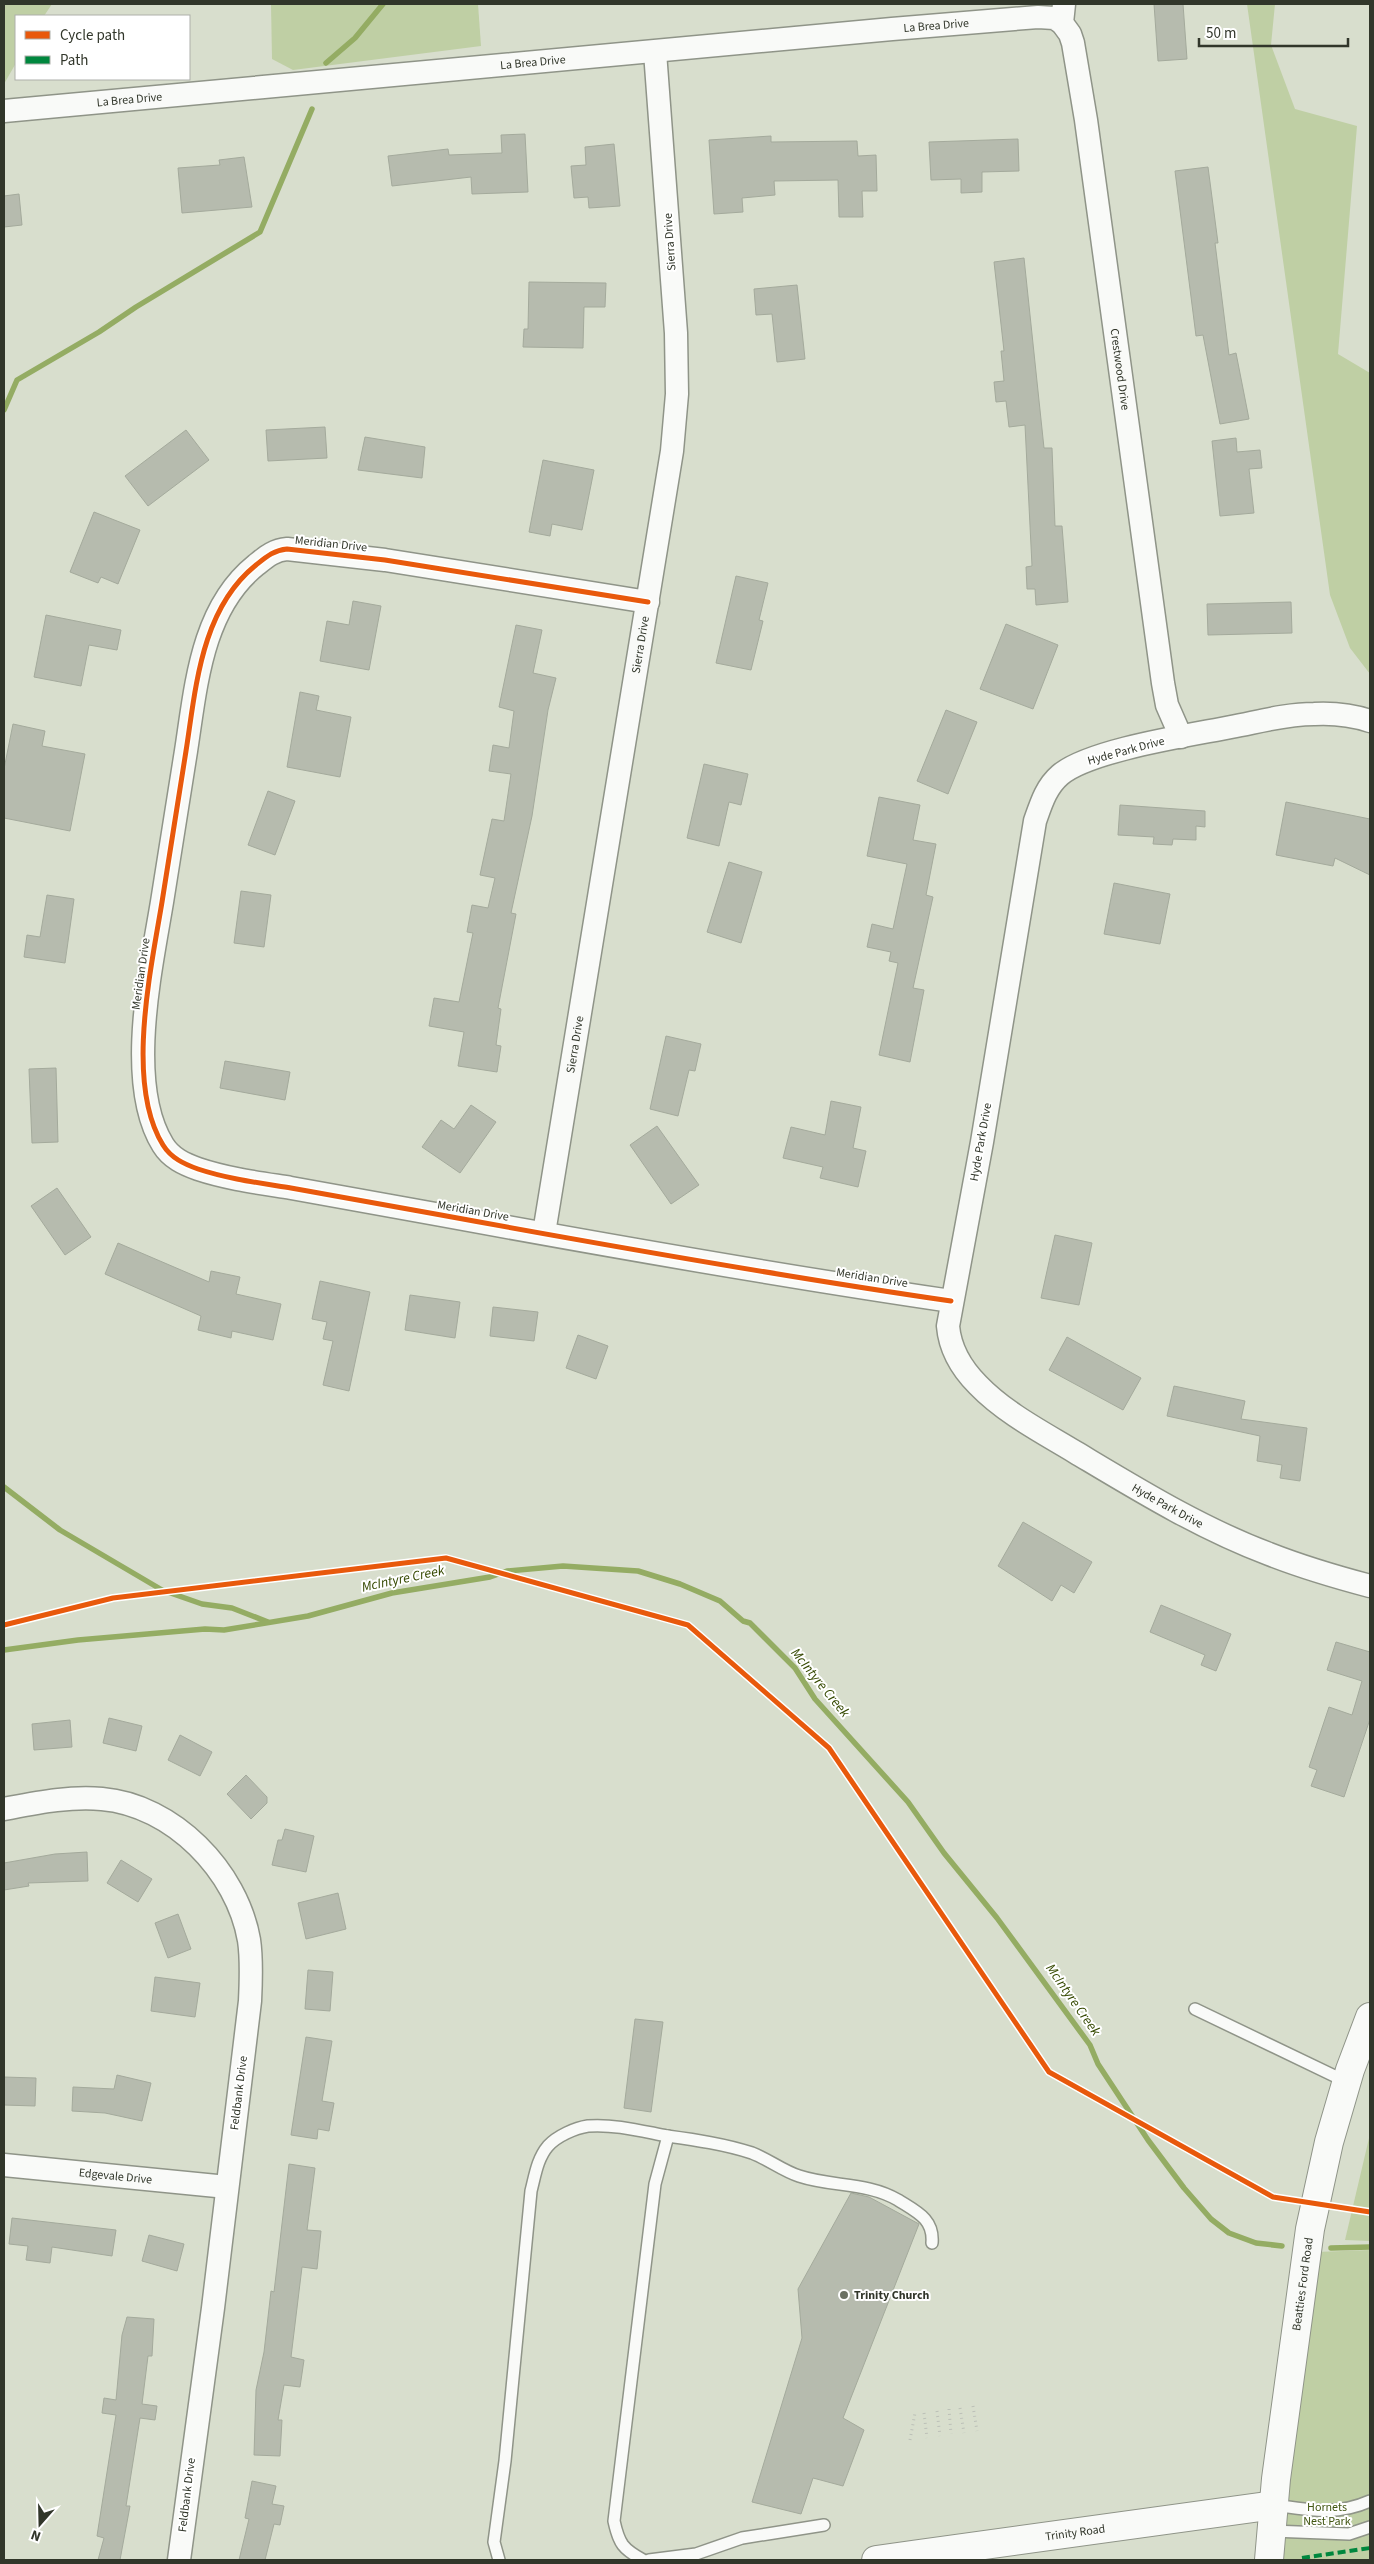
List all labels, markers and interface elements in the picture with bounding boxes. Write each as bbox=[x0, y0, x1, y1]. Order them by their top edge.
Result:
street label: La Brea Drive bbox=[903, 14, 970, 37]
legend bbox=[15, 15, 190, 80]
scale bar bbox=[1199, 15, 1348, 47]
text: 50 m bbox=[1206, 23, 1236, 44]
text: Cycle path bbox=[60, 25, 125, 46]
text: Path bbox=[60, 50, 88, 71]
street label: La Brea Drive bbox=[499, 51, 566, 74]
street label: La Brea Drive bbox=[96, 88, 163, 111]
street label: Sierra Drive bbox=[660, 213, 680, 271]
street label: Crestwood Drive bbox=[1106, 327, 1134, 411]
street label: Meridian Drive bbox=[294, 532, 368, 556]
street label: Sierra Drive bbox=[627, 615, 653, 675]
street label: Hyde Park Drive bbox=[1086, 733, 1167, 769]
street label: Meridian Drive bbox=[128, 937, 154, 1011]
street label: Sierra Drive bbox=[562, 1015, 588, 1074]
street label: Hyde Park Drive bbox=[966, 1101, 996, 1182]
street label: Meridian Drive bbox=[436, 1196, 510, 1226]
street label: Meridian Drive bbox=[835, 1264, 909, 1292]
street label: Hyde Park Drive bbox=[1129, 1479, 1206, 1532]
water label: McIntyre Creek bbox=[360, 1560, 447, 1598]
water label: McIntyre Creek bbox=[786, 1644, 854, 1722]
water label: McIntyre Creek bbox=[1041, 1960, 1106, 2041]
street label: Feldbank Drive bbox=[226, 2055, 252, 2131]
street label: Edgevale Drive bbox=[78, 2164, 153, 2188]
street label: Beatties Ford Road bbox=[1288, 2236, 1317, 2332]
place label: Trinity Church bbox=[854, 2287, 930, 2304]
marker: Trinity Church bbox=[838, 2289, 850, 2301]
street label: Feldbank Drive bbox=[174, 2457, 200, 2533]
north arrow bbox=[15, 2499, 65, 2549]
park label: Hornets Nest Park bbox=[1303, 2499, 1351, 2530]
street label: Trinity Road bbox=[1044, 2520, 1106, 2545]
text: N bbox=[28, 2524, 44, 2546]

